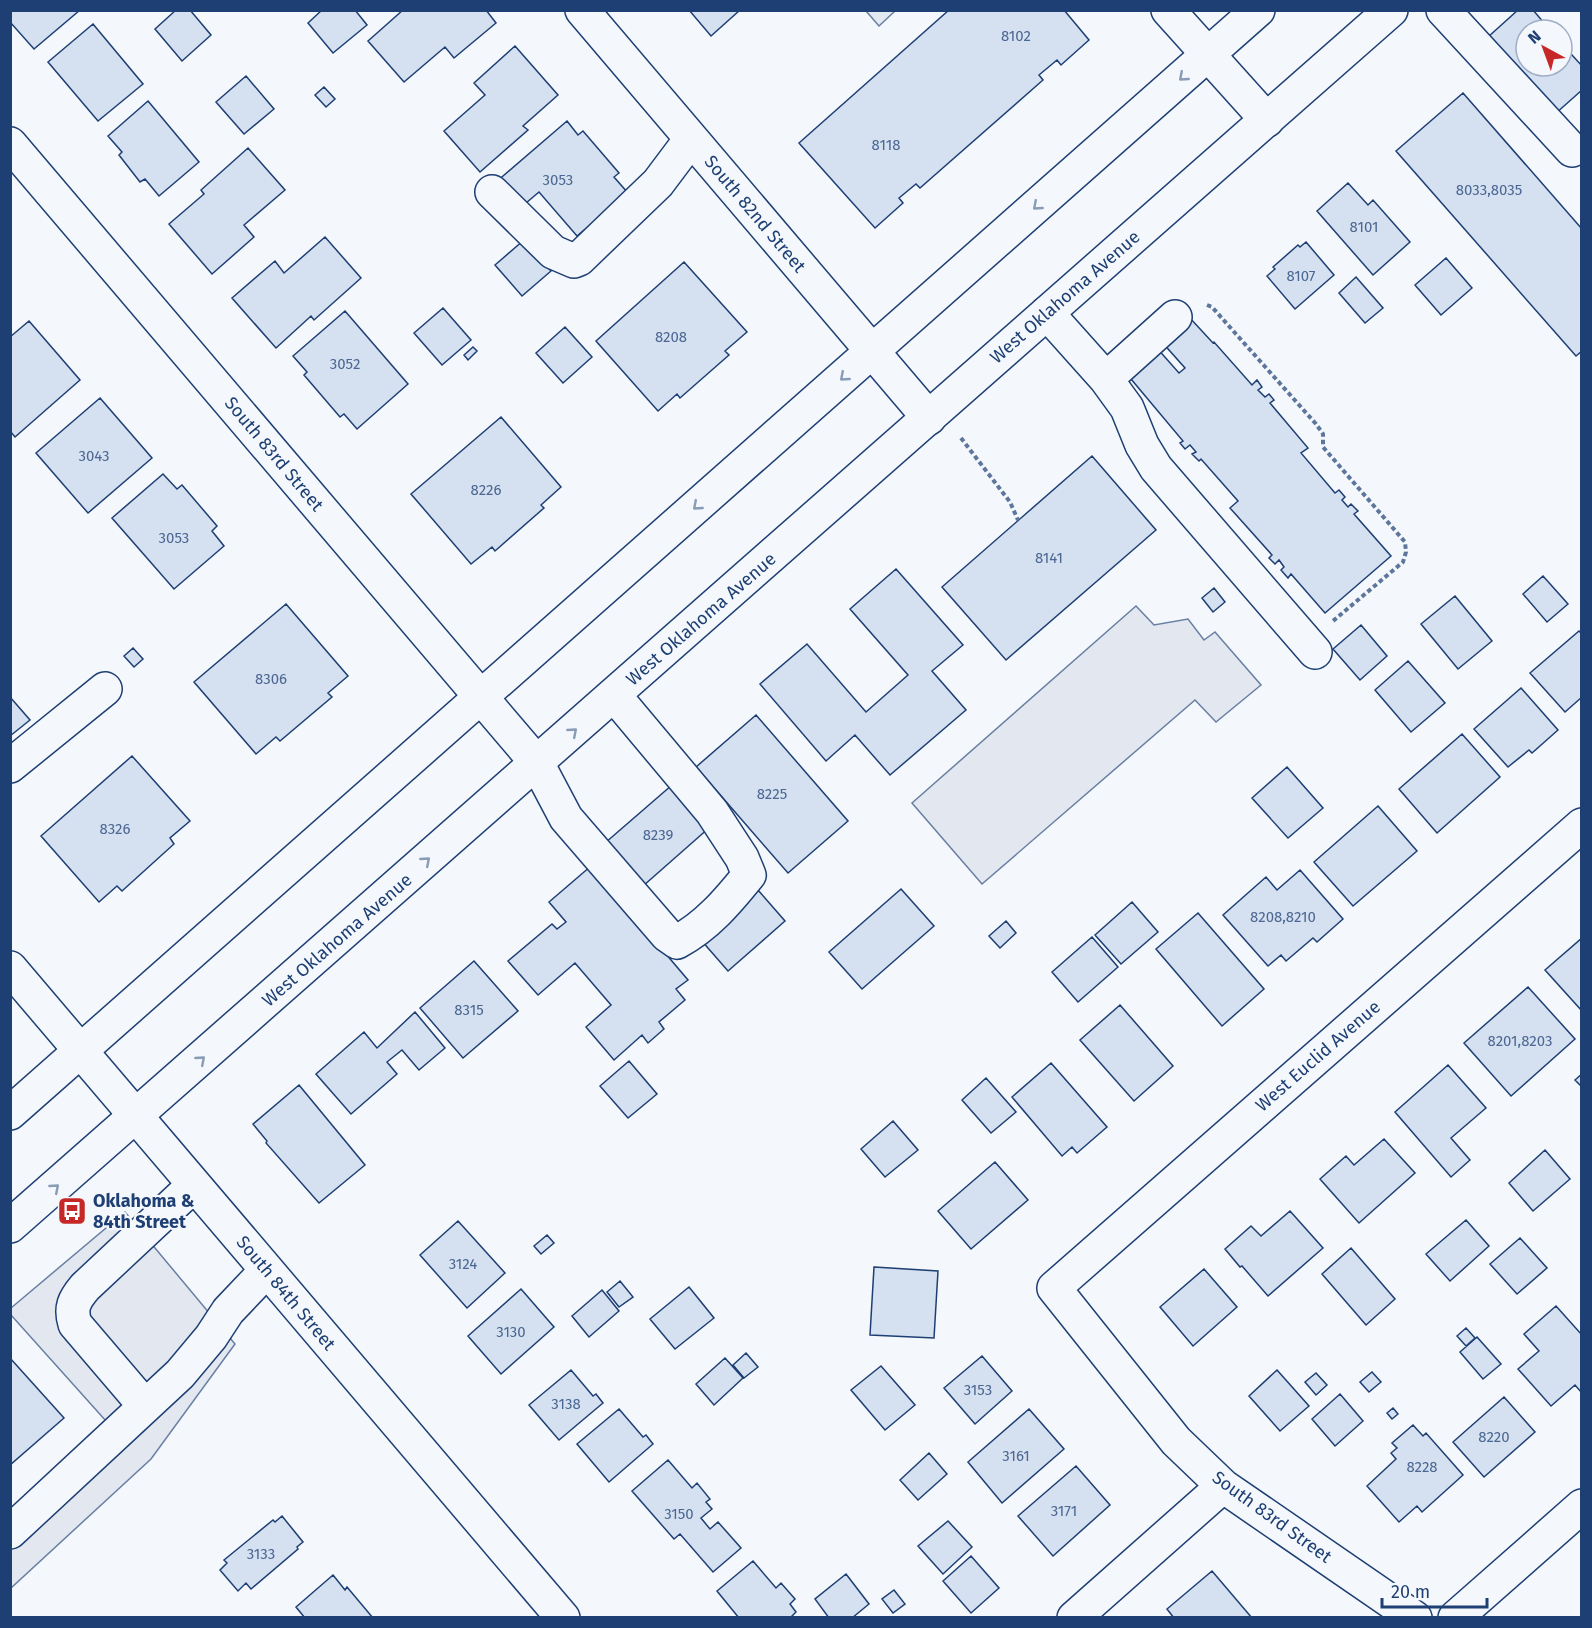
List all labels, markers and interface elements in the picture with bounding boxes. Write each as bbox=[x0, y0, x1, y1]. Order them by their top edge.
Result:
north arrow bbox=[1514, 18, 1574, 78]
text: N bbox=[1524, 26, 1545, 48]
house number: 8102 bbox=[1001, 27, 1031, 45]
one-way arrow bbox=[1179, 70, 1190, 81]
house number: 8118 bbox=[872, 136, 900, 154]
street label: South 82nd Street bbox=[700, 151, 811, 277]
house number: 3053 bbox=[543, 171, 573, 189]
house number: 8033,8035 bbox=[1456, 181, 1522, 199]
one-way arrow bbox=[1033, 199, 1044, 210]
house number: 8101 bbox=[1350, 218, 1378, 236]
street label: West Oklahoma Avenue bbox=[985, 226, 1145, 368]
house number: 8107 bbox=[1286, 267, 1316, 285]
house number: 8208 bbox=[655, 328, 687, 346]
house number: 3052 bbox=[330, 355, 360, 373]
one-way arrow bbox=[840, 370, 850, 381]
street label: South 83rd Street bbox=[220, 392, 328, 516]
house number: 3043 bbox=[78, 447, 110, 465]
house number: 8226 bbox=[471, 481, 501, 499]
one-way arrow bbox=[693, 499, 704, 510]
house number: 3053 bbox=[159, 529, 189, 547]
street label: West Oklahoma Avenue bbox=[621, 548, 781, 690]
house number: 8141 bbox=[1035, 549, 1063, 567]
house number: 8306 bbox=[255, 670, 287, 688]
one-way arrow bbox=[566, 728, 577, 739]
house number: 8225 bbox=[757, 785, 787, 803]
house number: 8326 bbox=[99, 820, 131, 838]
house number: 8239 bbox=[643, 826, 673, 844]
one-way arrow bbox=[419, 857, 430, 868]
street label: West Oklahoma Avenue bbox=[257, 869, 417, 1011]
house number: 8208,8210 bbox=[1250, 908, 1316, 926]
street label: West Euclid Avenue bbox=[1251, 996, 1385, 1116]
house number: 8315 bbox=[454, 1001, 484, 1019]
house number: 8201,8203 bbox=[1488, 1032, 1552, 1050]
one-way arrow bbox=[195, 1056, 205, 1067]
one-way arrow bbox=[48, 1184, 59, 1195]
place label: Oklahoma & 84th Street bbox=[93, 1190, 195, 1233]
bus stop icon: Oklahoma & 84th Street bbox=[56, 1195, 88, 1227]
street label: South 84th Street bbox=[232, 1231, 341, 1355]
house number: 3124 bbox=[449, 1255, 477, 1273]
house number: 3130 bbox=[496, 1323, 526, 1341]
house number: 3153 bbox=[964, 1381, 992, 1399]
house number: 3138 bbox=[551, 1395, 581, 1413]
house number: 8220 bbox=[1478, 1428, 1510, 1446]
house number: 3161 bbox=[1002, 1447, 1030, 1465]
house number: 8228 bbox=[1406, 1458, 1438, 1476]
street label: South 83rd Street bbox=[1208, 1466, 1336, 1568]
house number: 3171 bbox=[1051, 1502, 1077, 1520]
house number: 3150 bbox=[664, 1505, 694, 1523]
house number: 3133 bbox=[247, 1545, 275, 1563]
scale bar bbox=[1382, 1571, 1487, 1609]
text: 20 m bbox=[1391, 1581, 1430, 1603]

